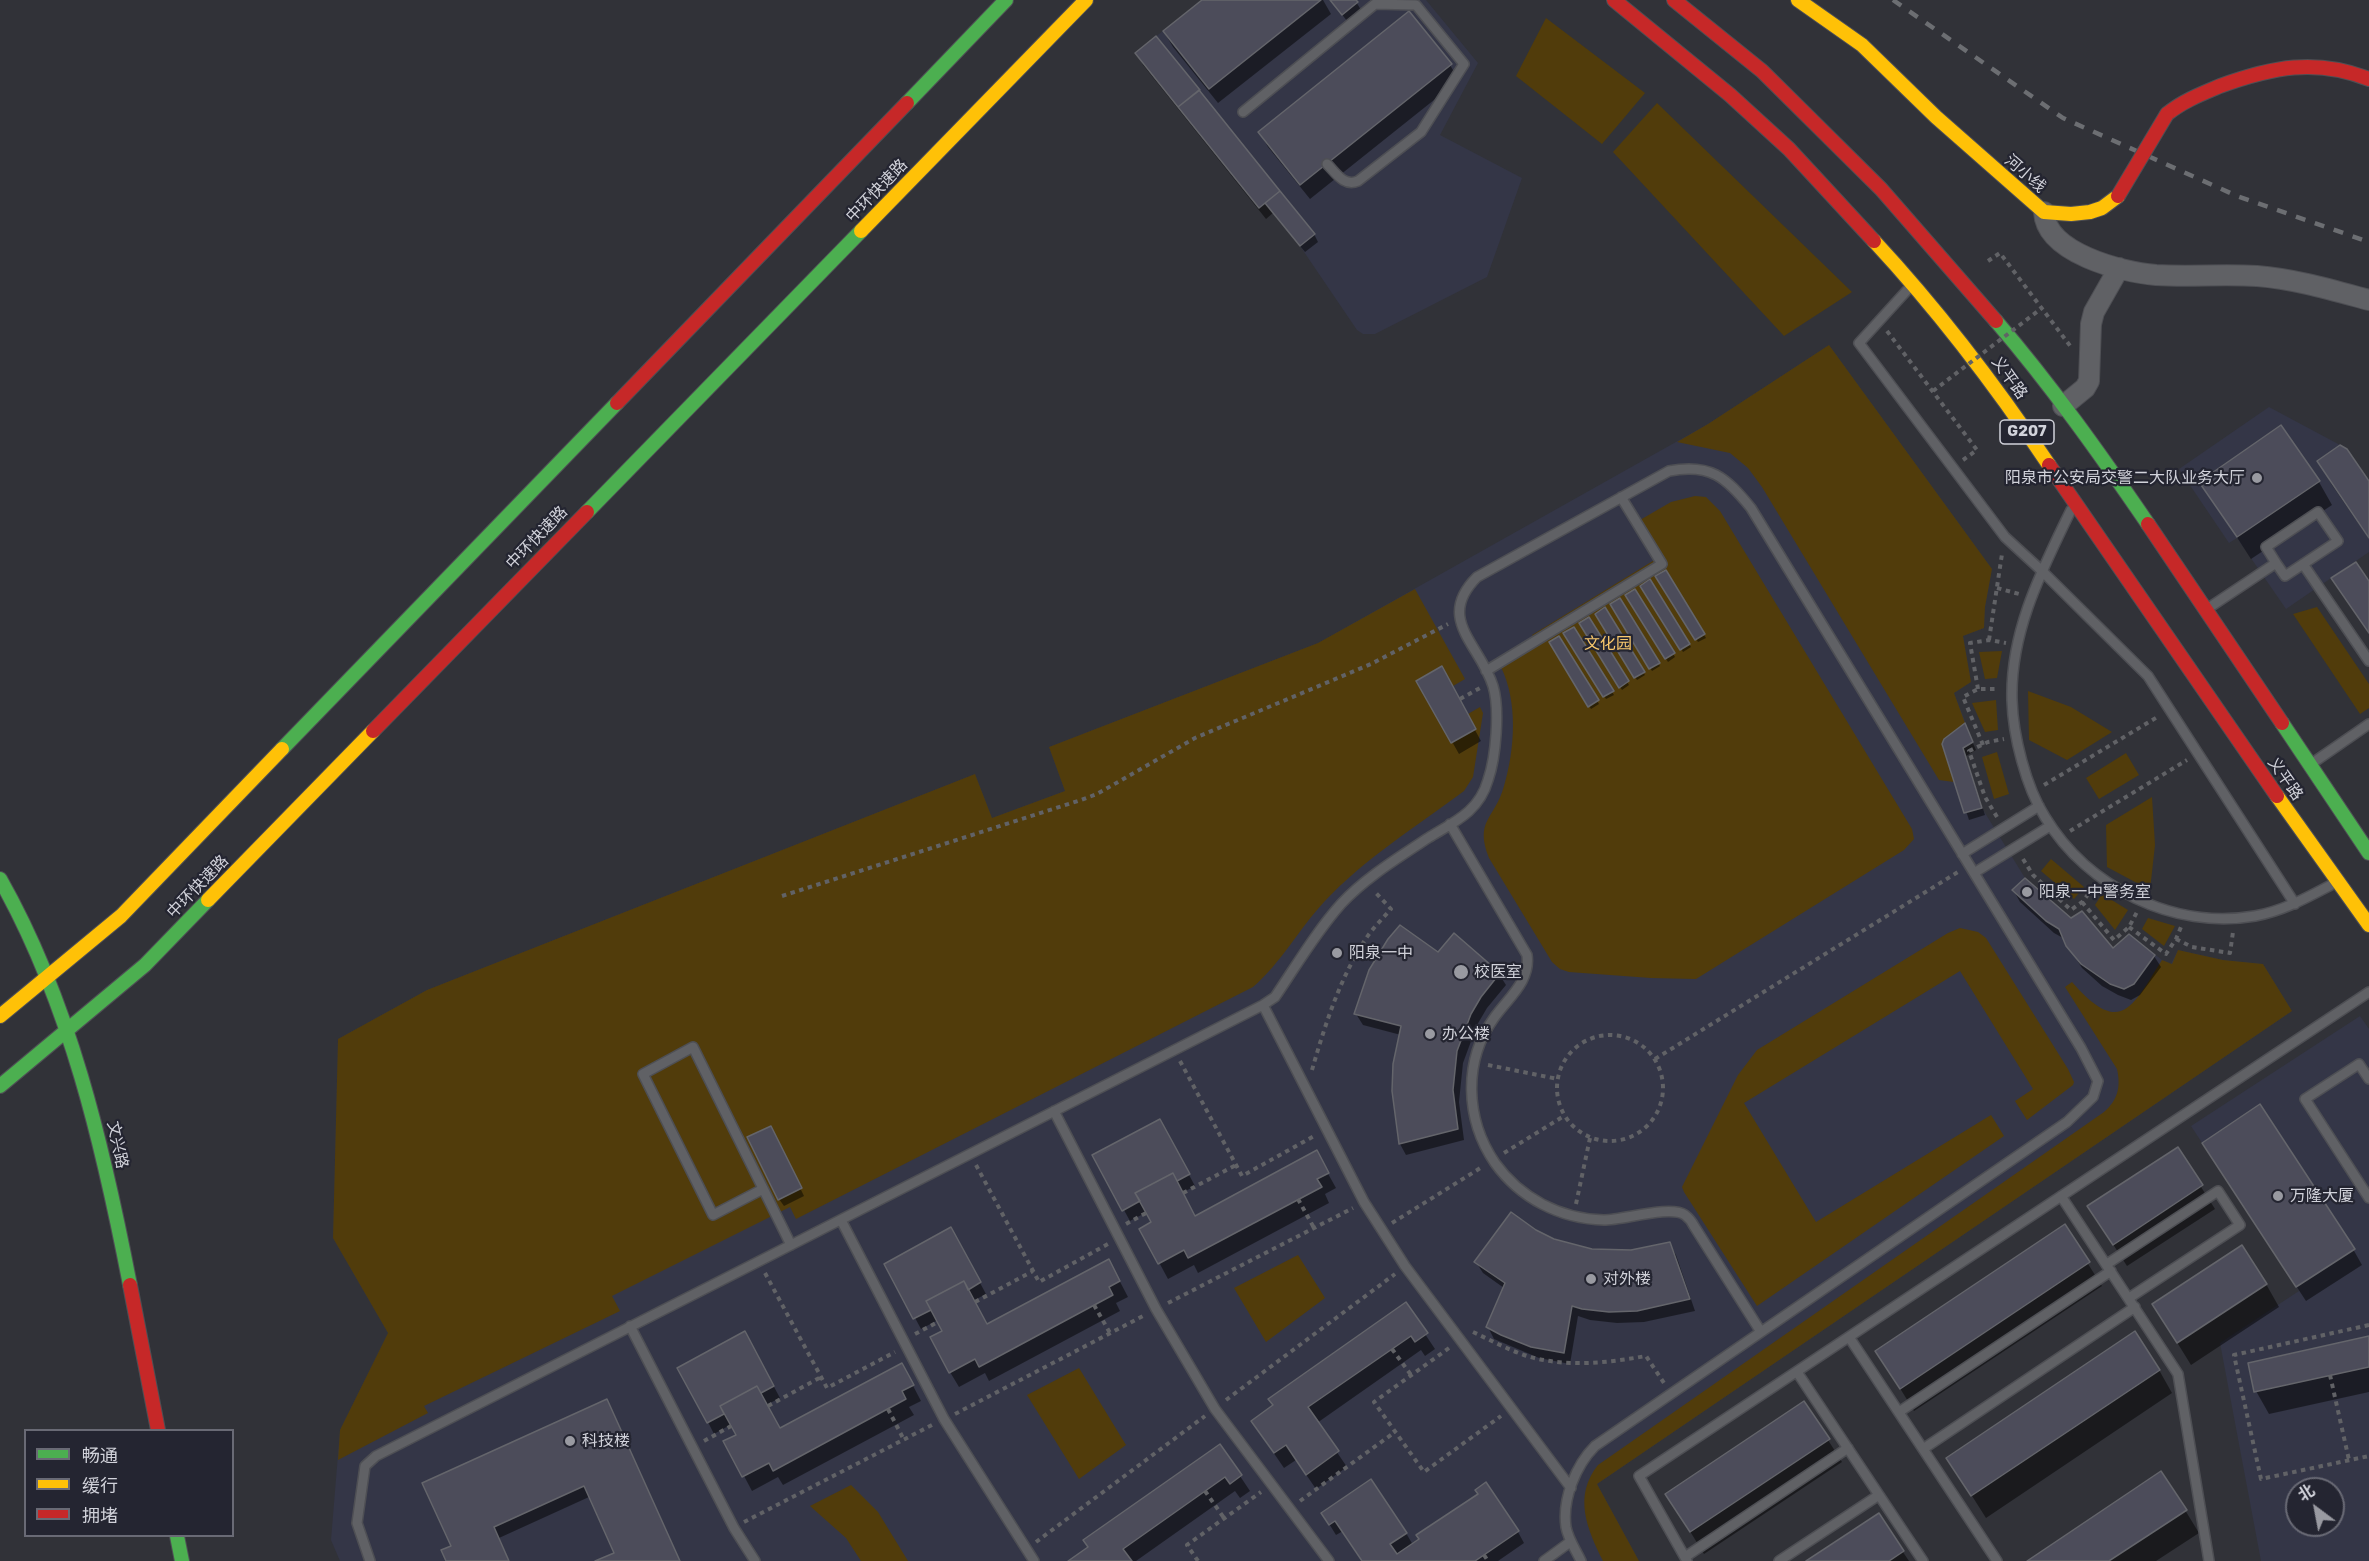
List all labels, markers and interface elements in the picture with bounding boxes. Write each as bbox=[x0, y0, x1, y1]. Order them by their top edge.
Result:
street label: 河小线 bbox=[2001, 151, 2049, 197]
street label: 中环快速路 bbox=[842, 156, 912, 226]
street label: 义平路 bbox=[1987, 353, 2031, 403]
road number: G207 bbox=[2000, 420, 2054, 444]
place label: 阳泉市公安局交警二大队业务大厅 bbox=[2005, 468, 2245, 488]
marker: 阳泉市公安局交警二大队业务大厅 bbox=[2250, 471, 2264, 485]
street label: 中环快速路 bbox=[502, 503, 572, 573]
park label: 文化园 bbox=[1584, 634, 1632, 654]
street label: 义平路 bbox=[2263, 754, 2307, 804]
street label: 中环快速路 bbox=[163, 852, 233, 922]
place label: 阳泉一中警务室 bbox=[2039, 882, 2151, 902]
marker: 阳泉一中警务室 bbox=[2020, 885, 2034, 899]
place label: 阳泉一中 bbox=[1349, 943, 1413, 963]
marker: 阳泉一中 bbox=[1330, 946, 1344, 960]
place label: 校医室 bbox=[1474, 962, 1522, 982]
marker: 校医室 bbox=[1452, 963, 1470, 981]
place label: 办公楼 bbox=[1442, 1024, 1490, 1044]
marker: 办公楼 bbox=[1423, 1027, 1437, 1041]
street label: 文兴路 bbox=[103, 1120, 131, 1170]
place label: 万隆大厦 bbox=[2290, 1186, 2354, 1206]
marker: 万隆大厦 bbox=[2271, 1189, 2285, 1203]
place label: 对外楼 bbox=[1603, 1269, 1651, 1289]
marker: 对外楼 bbox=[1584, 1272, 1598, 1286]
legend bbox=[24, 1429, 234, 1537]
place label: 科技楼 bbox=[582, 1431, 630, 1451]
marker: 科技楼 bbox=[563, 1434, 577, 1448]
text: 畅通 bbox=[82, 1445, 118, 1467]
text: 缓行 bbox=[82, 1475, 118, 1497]
north arrow bbox=[2285, 1477, 2345, 1537]
text: 北 bbox=[2294, 1481, 2318, 1505]
text: 拥堵 bbox=[82, 1505, 118, 1527]

